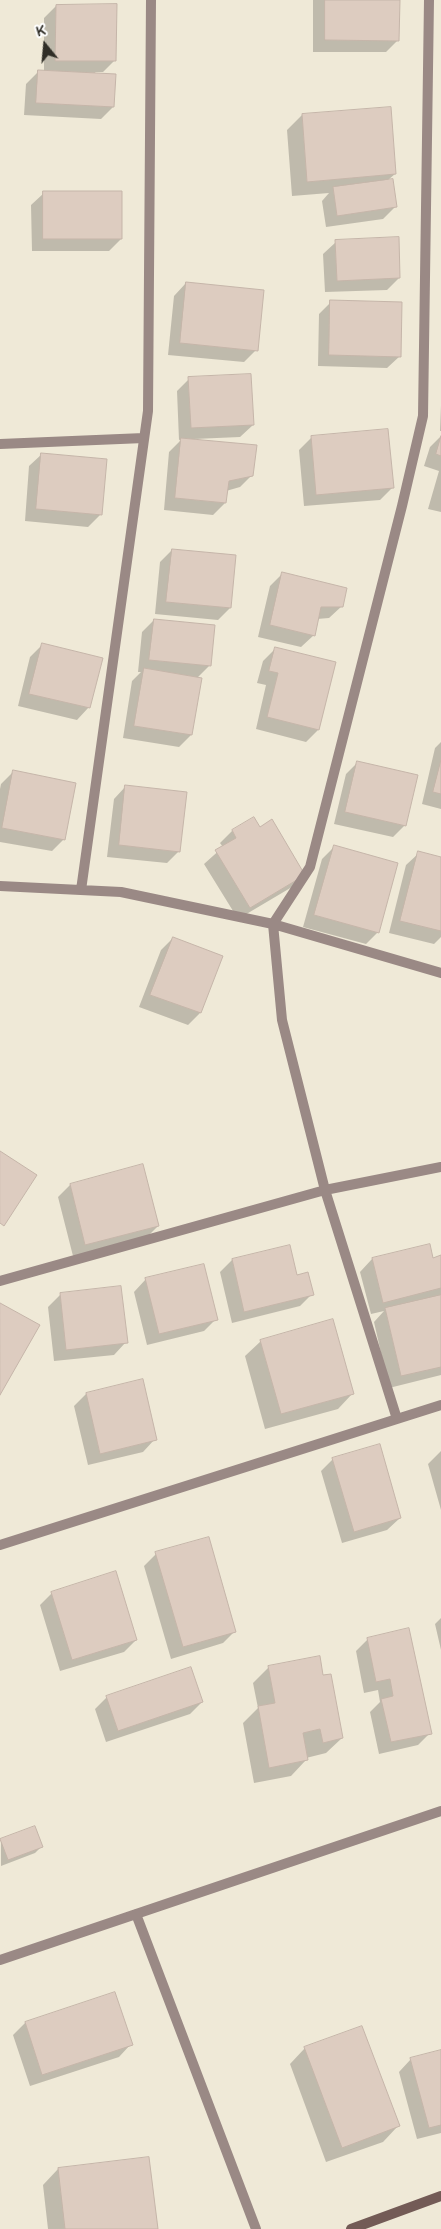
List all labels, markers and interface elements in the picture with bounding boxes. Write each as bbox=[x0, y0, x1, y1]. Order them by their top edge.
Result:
north arrow bbox=[20, 20, 70, 70]
text: K bbox=[34, 21, 48, 41]

